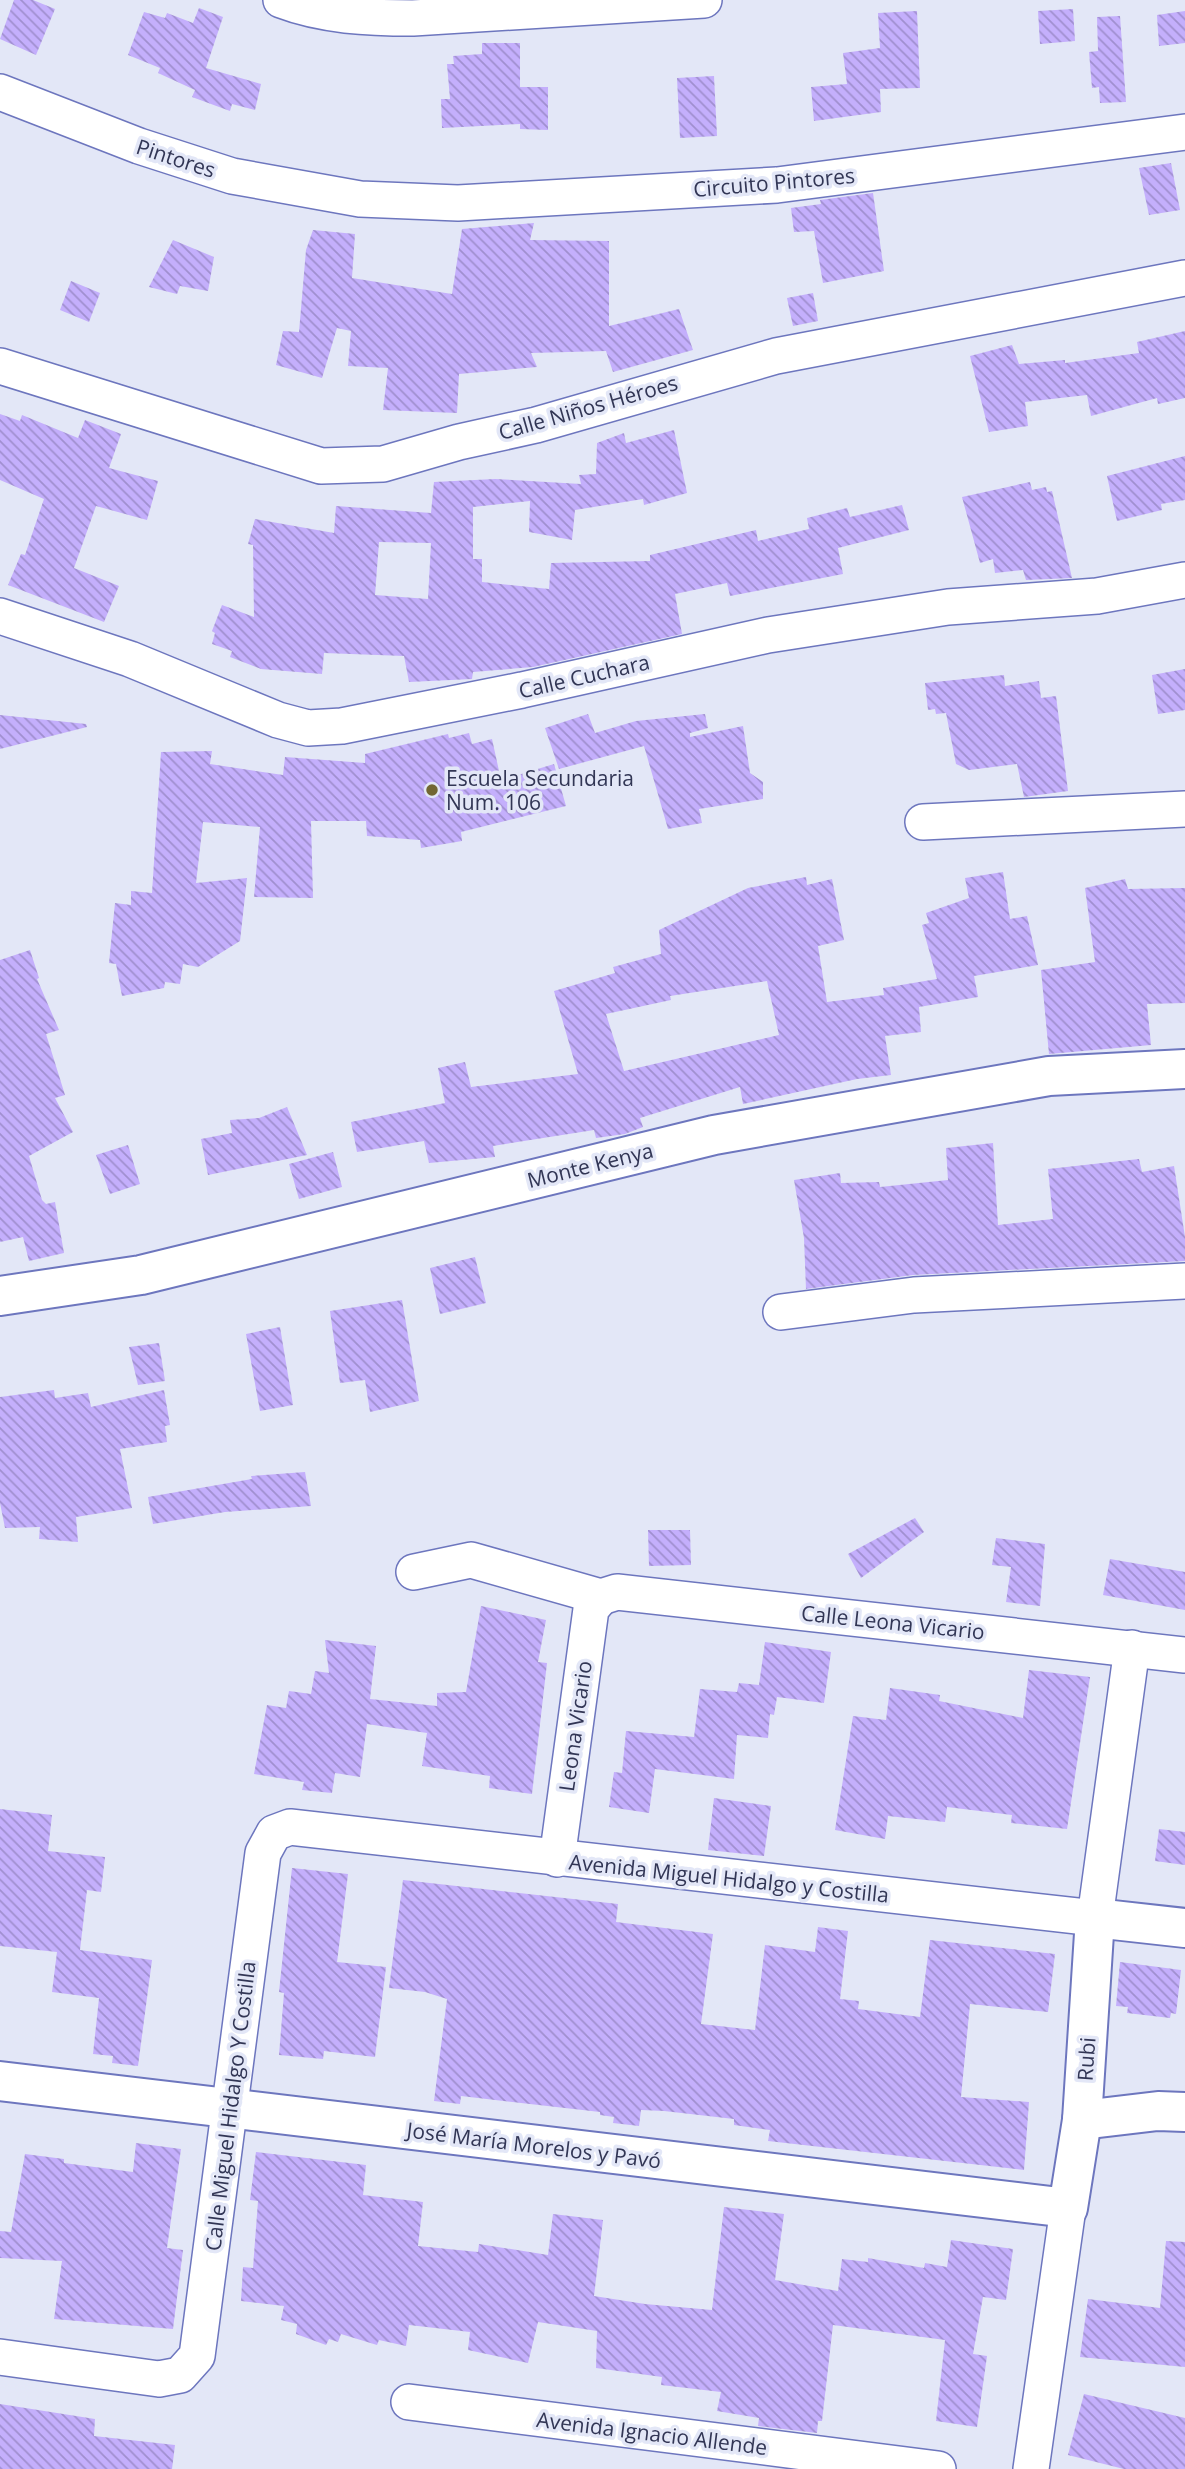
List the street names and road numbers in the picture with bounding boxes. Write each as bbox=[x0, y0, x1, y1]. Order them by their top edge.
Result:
street label: Pintores bbox=[133, 132, 219, 184]
street label: Circuito Pintores bbox=[692, 161, 856, 203]
street label: Calle Niños Héroes bbox=[495, 368, 681, 446]
street label: Calle Cuchara bbox=[516, 647, 652, 705]
street label: Monte Kenya bbox=[524, 1136, 656, 1194]
street label: Calle Leona Vicario bbox=[800, 1598, 986, 1646]
street label: Leona Vicario bbox=[552, 1659, 598, 1793]
street label: Avenida Miguel Hidalgo y Costilla bbox=[568, 1847, 890, 1909]
street label: Calle Miguel Hidalgo Y Costilla bbox=[198, 1959, 262, 2253]
street label: Rubi bbox=[1070, 2036, 1102, 2082]
street label: José María Morelos y Pavó bbox=[403, 2115, 663, 2174]
street label: Avenida Ignacio Allende bbox=[535, 2405, 769, 2461]

